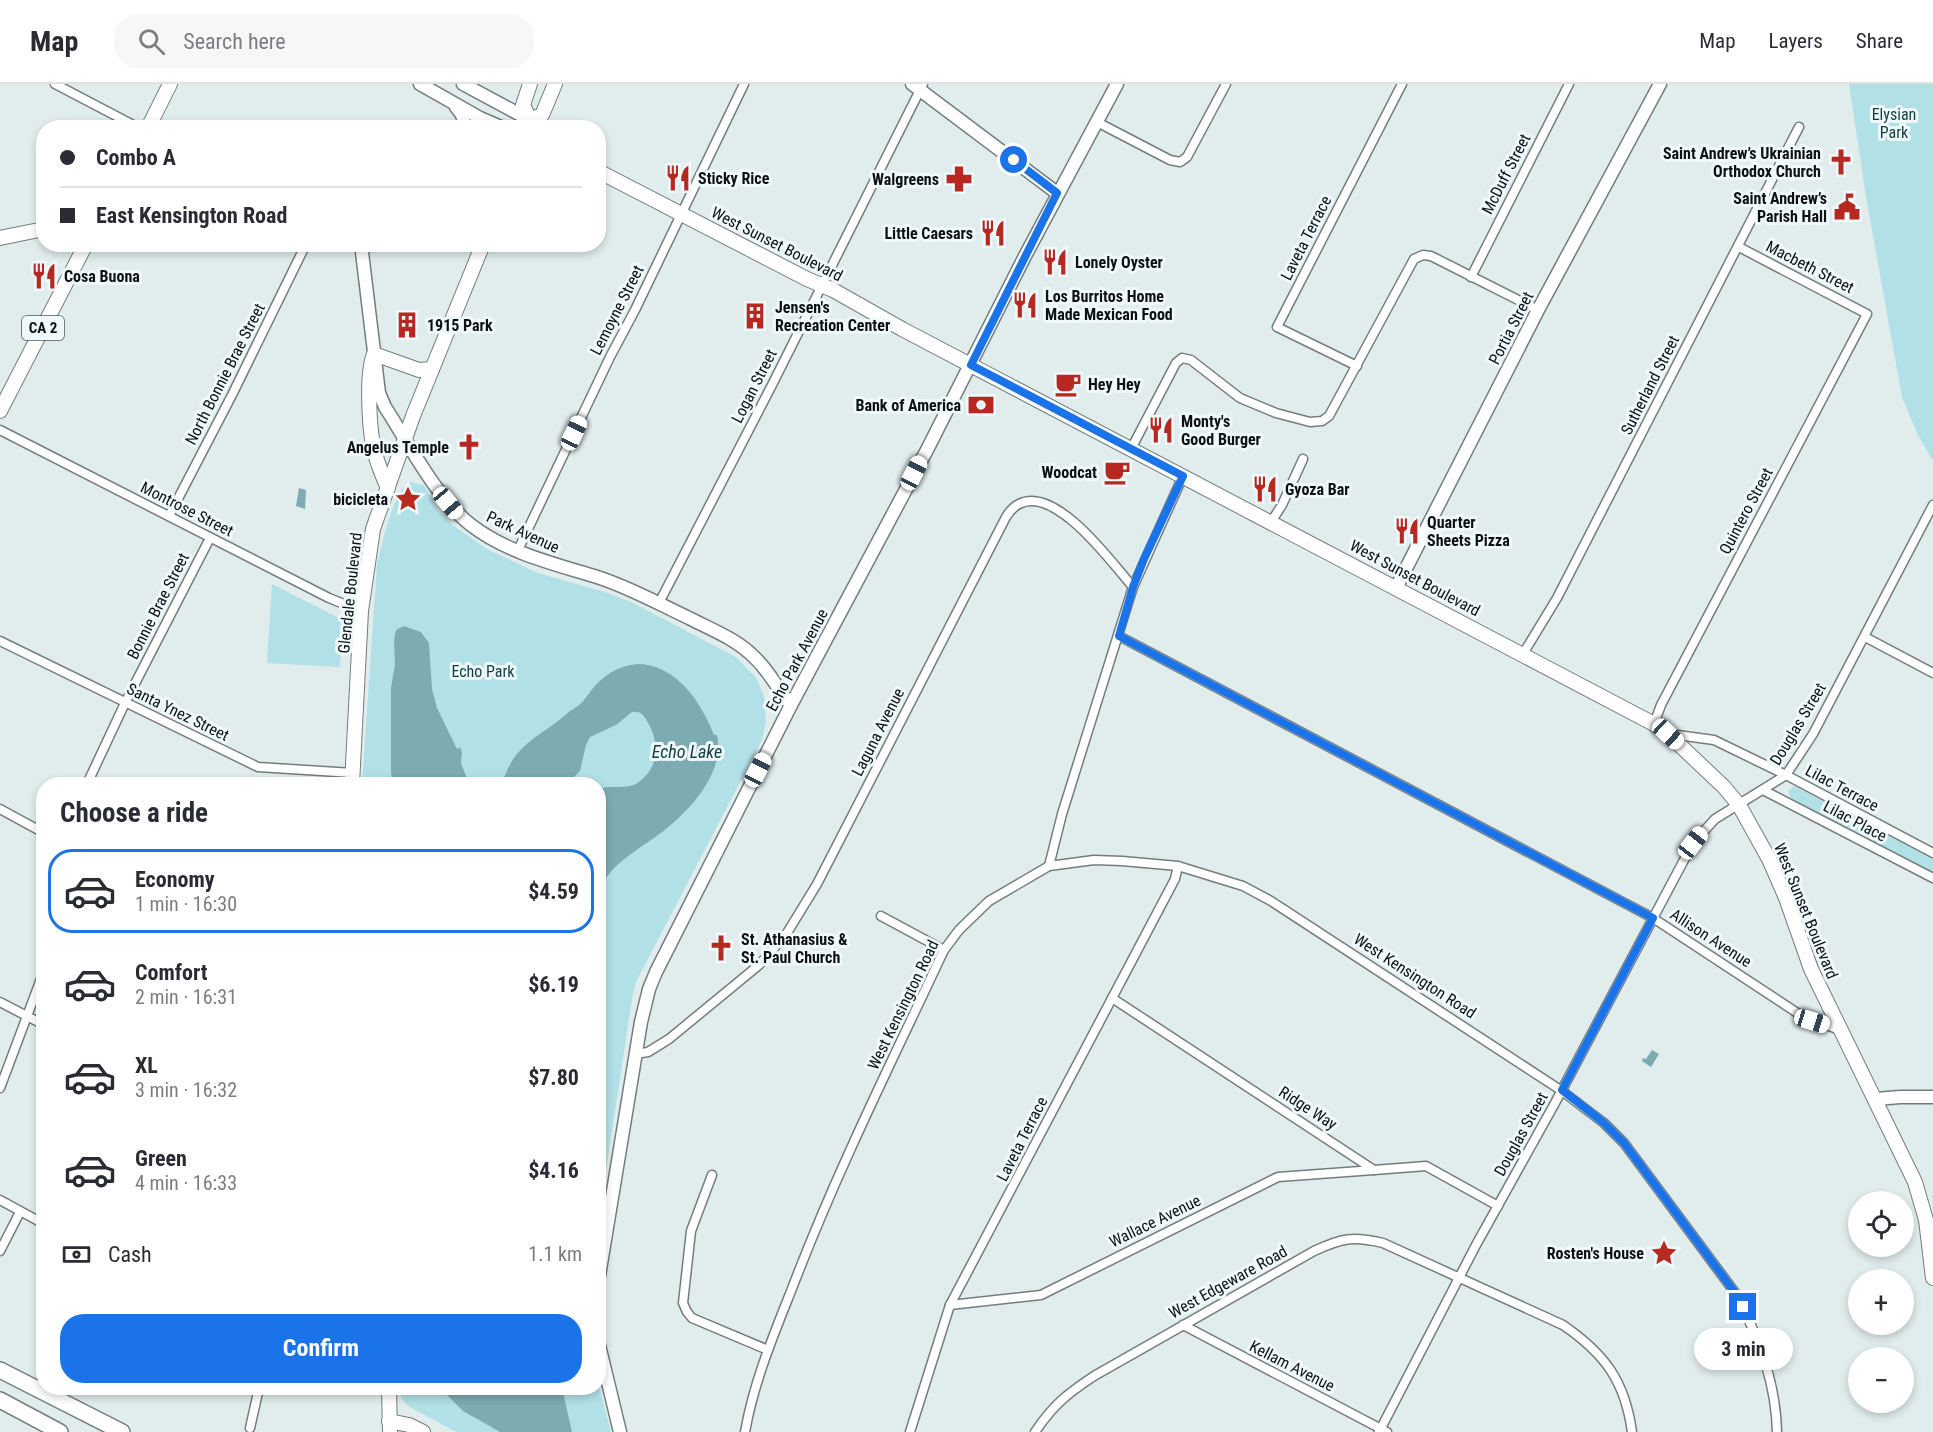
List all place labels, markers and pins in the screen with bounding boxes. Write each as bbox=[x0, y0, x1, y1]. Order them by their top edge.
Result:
place label: Saint Andrew’s Ukrainian Orthodox Church bbox=[1663, 144, 1821, 181]
church icon: Saint Andrew’s Ukrainian Orthodox Church bbox=[1826, 147, 1856, 177]
restaurant icon: Sticky Rice bbox=[663, 163, 693, 193]
pharmacy icon: Walgreens bbox=[944, 164, 974, 194]
place label: Sticky Rice bbox=[698, 169, 770, 188]
place label: Walgreens bbox=[872, 170, 939, 189]
place label: Saint Andrew’s Parish Hall bbox=[1733, 189, 1827, 226]
public building icon: Saint Andrew’s Parish Hall bbox=[1832, 192, 1862, 222]
restaurant icon: Little Caesars bbox=[978, 218, 1008, 248]
place label: Little Caesars bbox=[884, 224, 973, 243]
restaurant icon: Lonely Oyster bbox=[1040, 247, 1070, 277]
place label: Lonely Oyster bbox=[1075, 253, 1163, 272]
restaurant icon: Cosa Buona bbox=[29, 261, 59, 291]
place label: Cosa Buona bbox=[64, 267, 140, 286]
place label: Los Burritos Home Made Mexican Food bbox=[1045, 287, 1173, 324]
restaurant icon: Los Burritos Home Made Mexican Food bbox=[1010, 290, 1040, 320]
place label: Jensen's Recreation Center bbox=[775, 298, 890, 335]
building icon: Jensen's Recreation Center bbox=[740, 301, 770, 331]
building icon: 1915 Park bbox=[392, 310, 422, 340]
place label: 1915 Park bbox=[427, 316, 493, 335]
cafe icon: Hey Hey bbox=[1053, 369, 1083, 399]
place label: Hey Hey bbox=[1088, 375, 1141, 394]
bank icon: Bank of America bbox=[966, 390, 996, 420]
place label: Bank of America bbox=[855, 396, 961, 415]
place label: Monty's Good Burger bbox=[1181, 412, 1261, 449]
restaurant icon: Monty's Good Burger bbox=[1146, 415, 1176, 445]
church icon: Angelus Temple bbox=[454, 432, 484, 462]
place label: Angelus Temple bbox=[347, 438, 449, 457]
cafe icon: Woodcat bbox=[1102, 457, 1132, 487]
place label: Woodcat bbox=[1042, 463, 1097, 482]
restaurant icon: Gyoza Bar bbox=[1250, 474, 1280, 504]
place label: Gyoza Bar bbox=[1285, 480, 1349, 499]
place icon: bicicleta bbox=[393, 484, 423, 514]
place label: bicicleta bbox=[333, 490, 388, 509]
place label: Quarter Sheets Pizza bbox=[1427, 513, 1510, 550]
restaurant icon: Quarter Sheets Pizza bbox=[1392, 516, 1422, 546]
place label: St. Athanasius & St. Paul Church bbox=[741, 930, 847, 967]
church icon: St. Athanasius & St. Paul Church bbox=[706, 933, 736, 963]
place icon: Rosten's House bbox=[1649, 1238, 1679, 1268]
place label: Rosten's House bbox=[1547, 1244, 1644, 1263]

